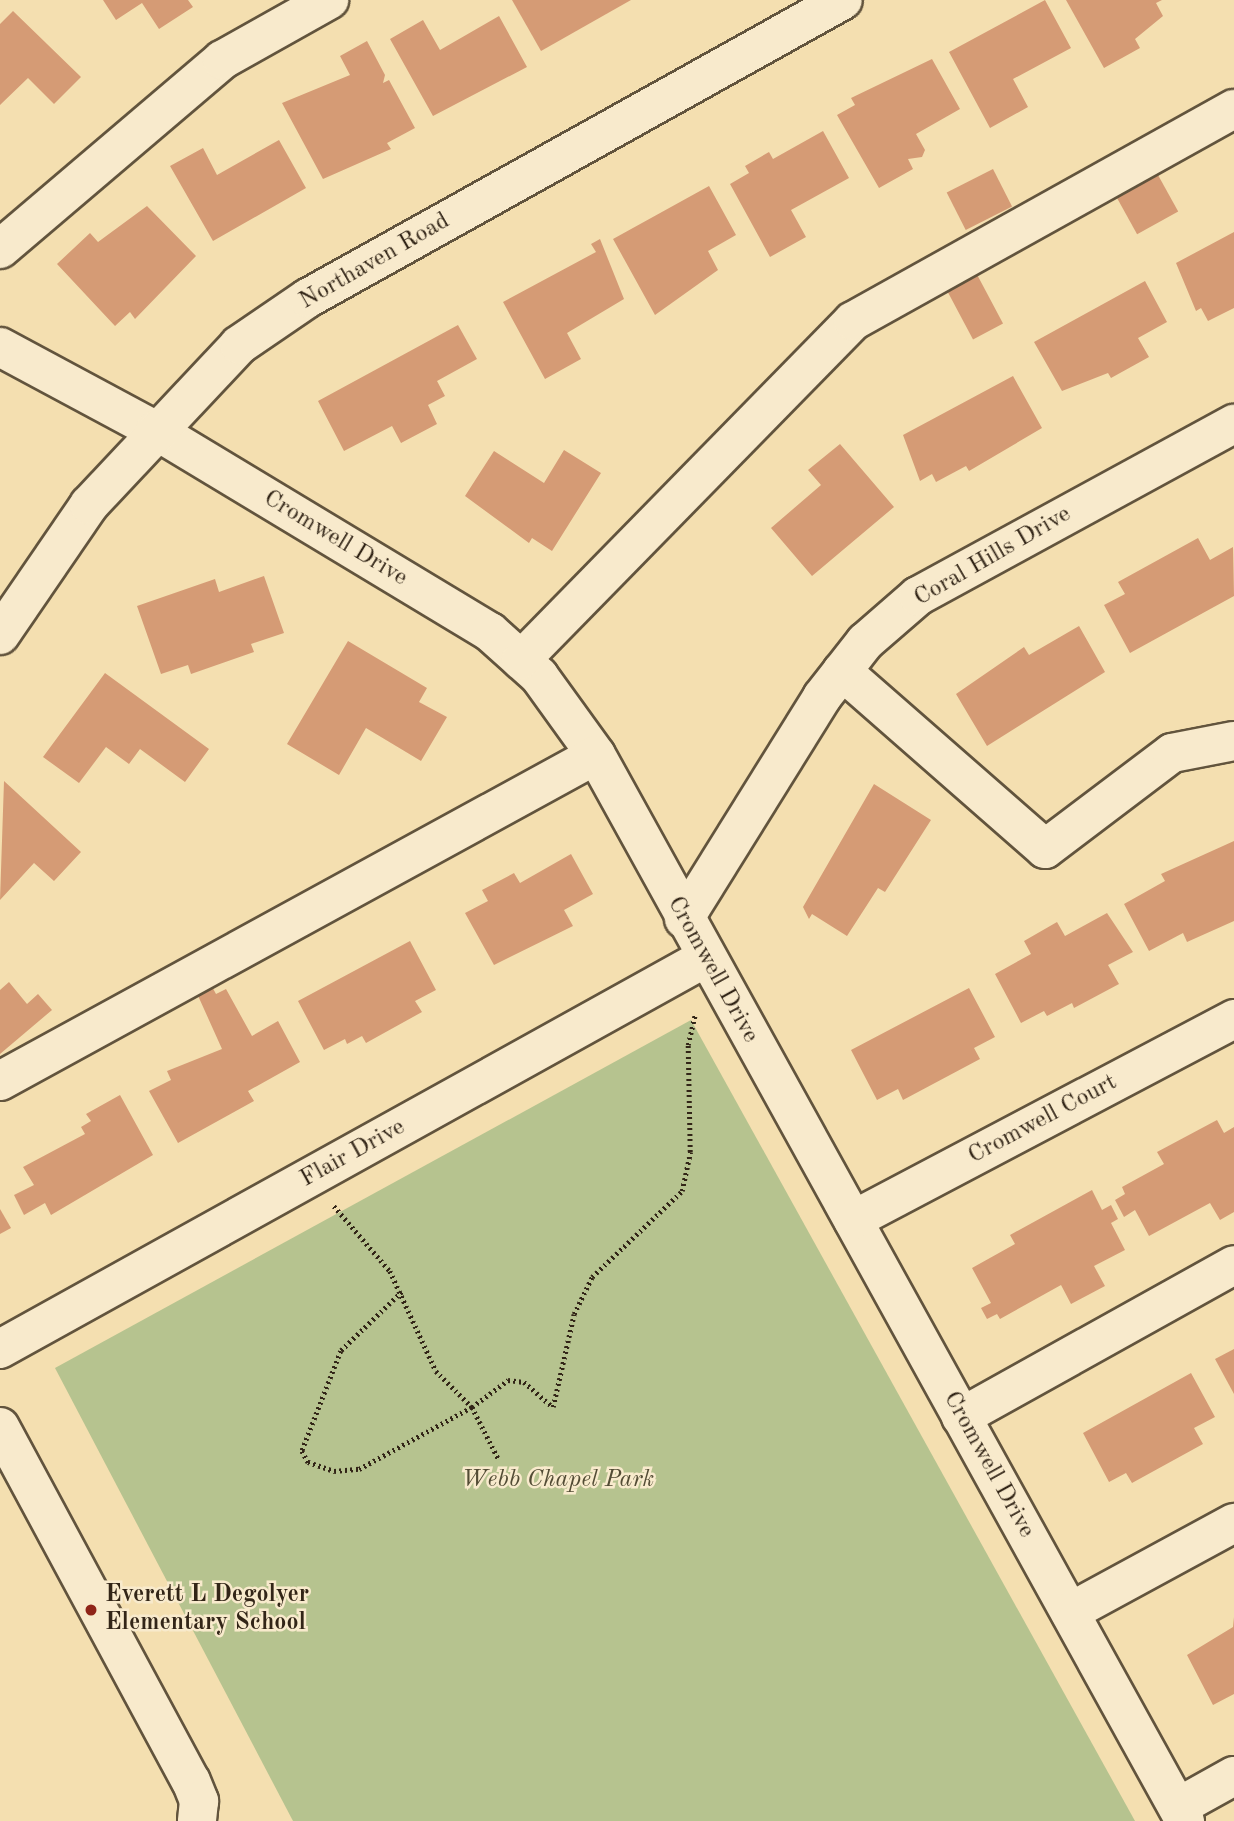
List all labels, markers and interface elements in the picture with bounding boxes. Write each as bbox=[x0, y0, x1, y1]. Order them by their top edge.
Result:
street label: Northaven Road bbox=[295, 207, 455, 317]
street label: Cromwell Drive bbox=[258, 485, 412, 593]
street label: Coral Hills Drive bbox=[910, 501, 1076, 613]
street label: Cromwell Drive bbox=[660, 892, 764, 1048]
street label: Cromwell Court bbox=[964, 1069, 1122, 1171]
street label: Flair Drive bbox=[296, 1113, 410, 1195]
street label: Cromwell Drive bbox=[936, 1387, 1040, 1543]
park label: Webb Chapel Park bbox=[462, 1467, 654, 1495]
place label: Everett L Degolyer Elementary School bbox=[105, 1582, 309, 1638]
marker: Everett L Degolyer Elementary School bbox=[83, 1602, 99, 1618]

